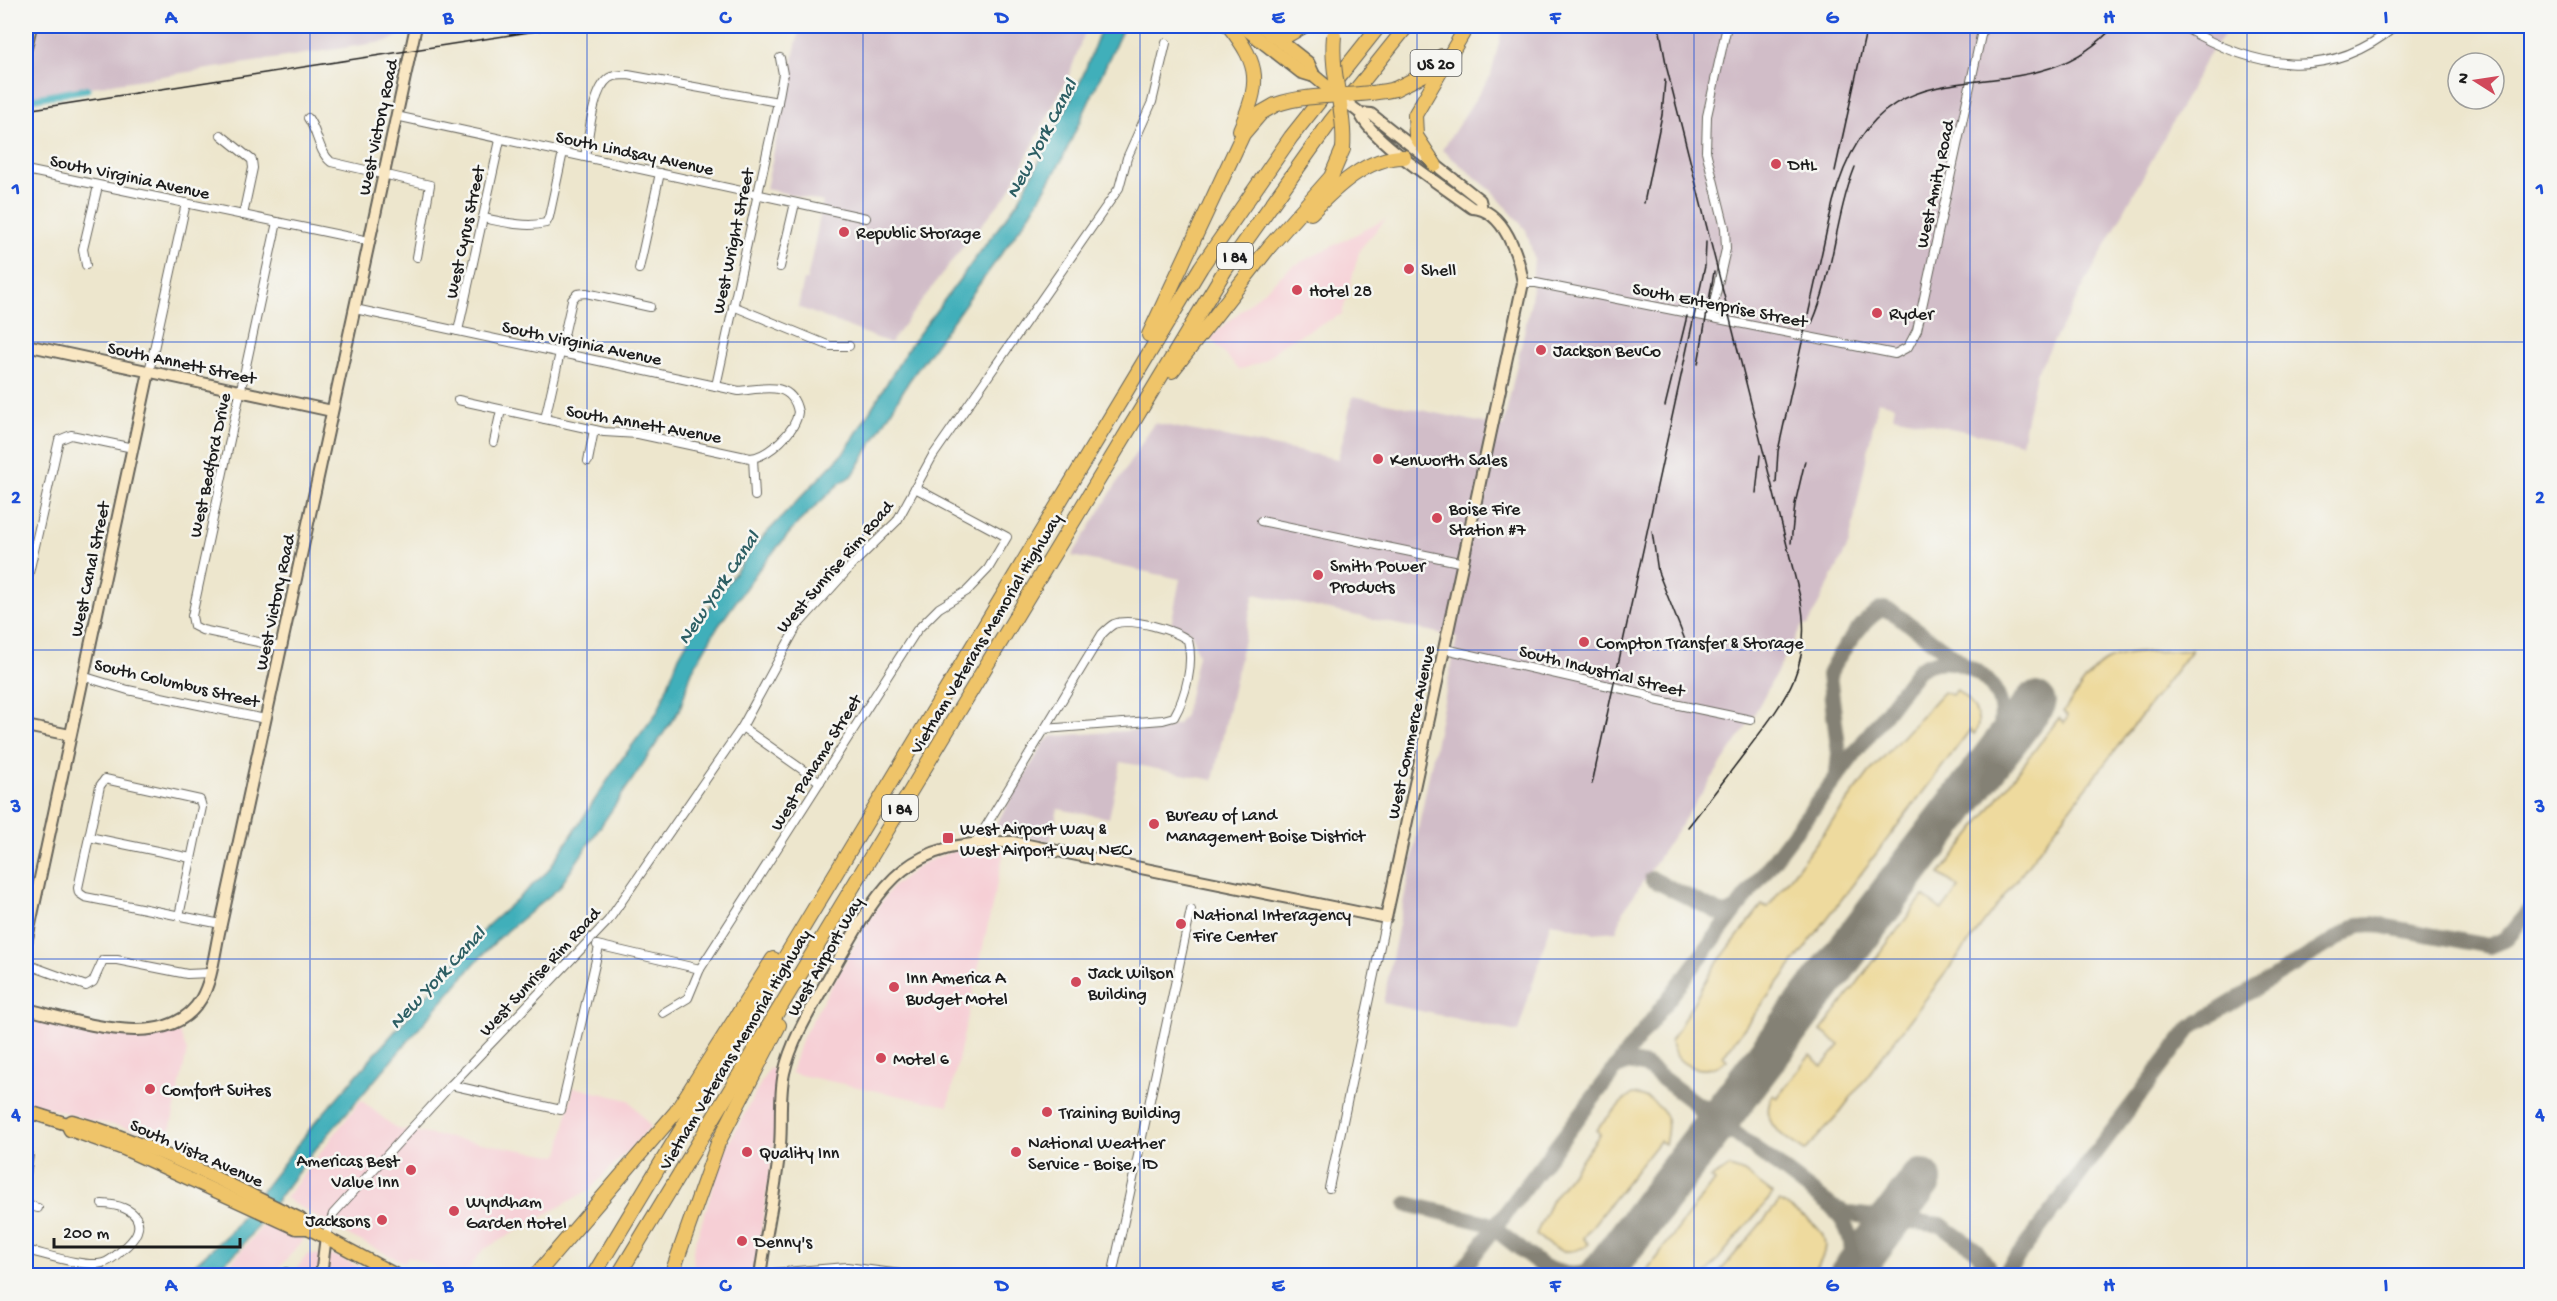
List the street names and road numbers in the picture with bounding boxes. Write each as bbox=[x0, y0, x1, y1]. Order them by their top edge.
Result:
road number: US 20 bbox=[1410, 50, 1462, 76]
street label: West Victory Road bbox=[355, 56, 404, 197]
street label: West Amity Road bbox=[1913, 117, 1961, 250]
street label: South Lindsay Avenue bbox=[554, 127, 716, 182]
street label: South Virginia Avenue bbox=[48, 151, 212, 206]
street label: West Cyrus Street bbox=[442, 163, 491, 301]
street label: West Wright Street bbox=[709, 165, 760, 316]
road number: I 84 bbox=[1217, 243, 1253, 269]
street label: South Enterprise Street bbox=[1630, 279, 1810, 334]
street label: South Virginia Avenue bbox=[500, 317, 664, 372]
street label: South Annett Street bbox=[105, 338, 259, 391]
street label: West Bedford Drive bbox=[186, 391, 237, 540]
street label: South Annett Avenue bbox=[564, 401, 724, 450]
street label: West Sunrise Rim Road bbox=[773, 496, 900, 638]
street label: West Canal Street bbox=[67, 499, 116, 639]
street label: Vietnam Veterans Memorial Highway bbox=[906, 510, 1068, 759]
street label: West Victory Road bbox=[252, 531, 301, 672]
street label: South Industrial Street bbox=[1516, 642, 1688, 704]
street label: West Commerce Avenue bbox=[1384, 643, 1441, 821]
street label: South Columbus Street bbox=[92, 655, 263, 714]
street label: West Panama Street bbox=[767, 690, 868, 835]
road number: I 84 bbox=[882, 795, 918, 821]
street label: West Airport Way bbox=[784, 894, 869, 1021]
street label: West Sunrise Rim Road bbox=[476, 903, 607, 1041]
street label: Vietnam Veterans Memorial Highway bbox=[655, 926, 817, 1175]
street label: South Vista Avenue bbox=[126, 1115, 267, 1193]

